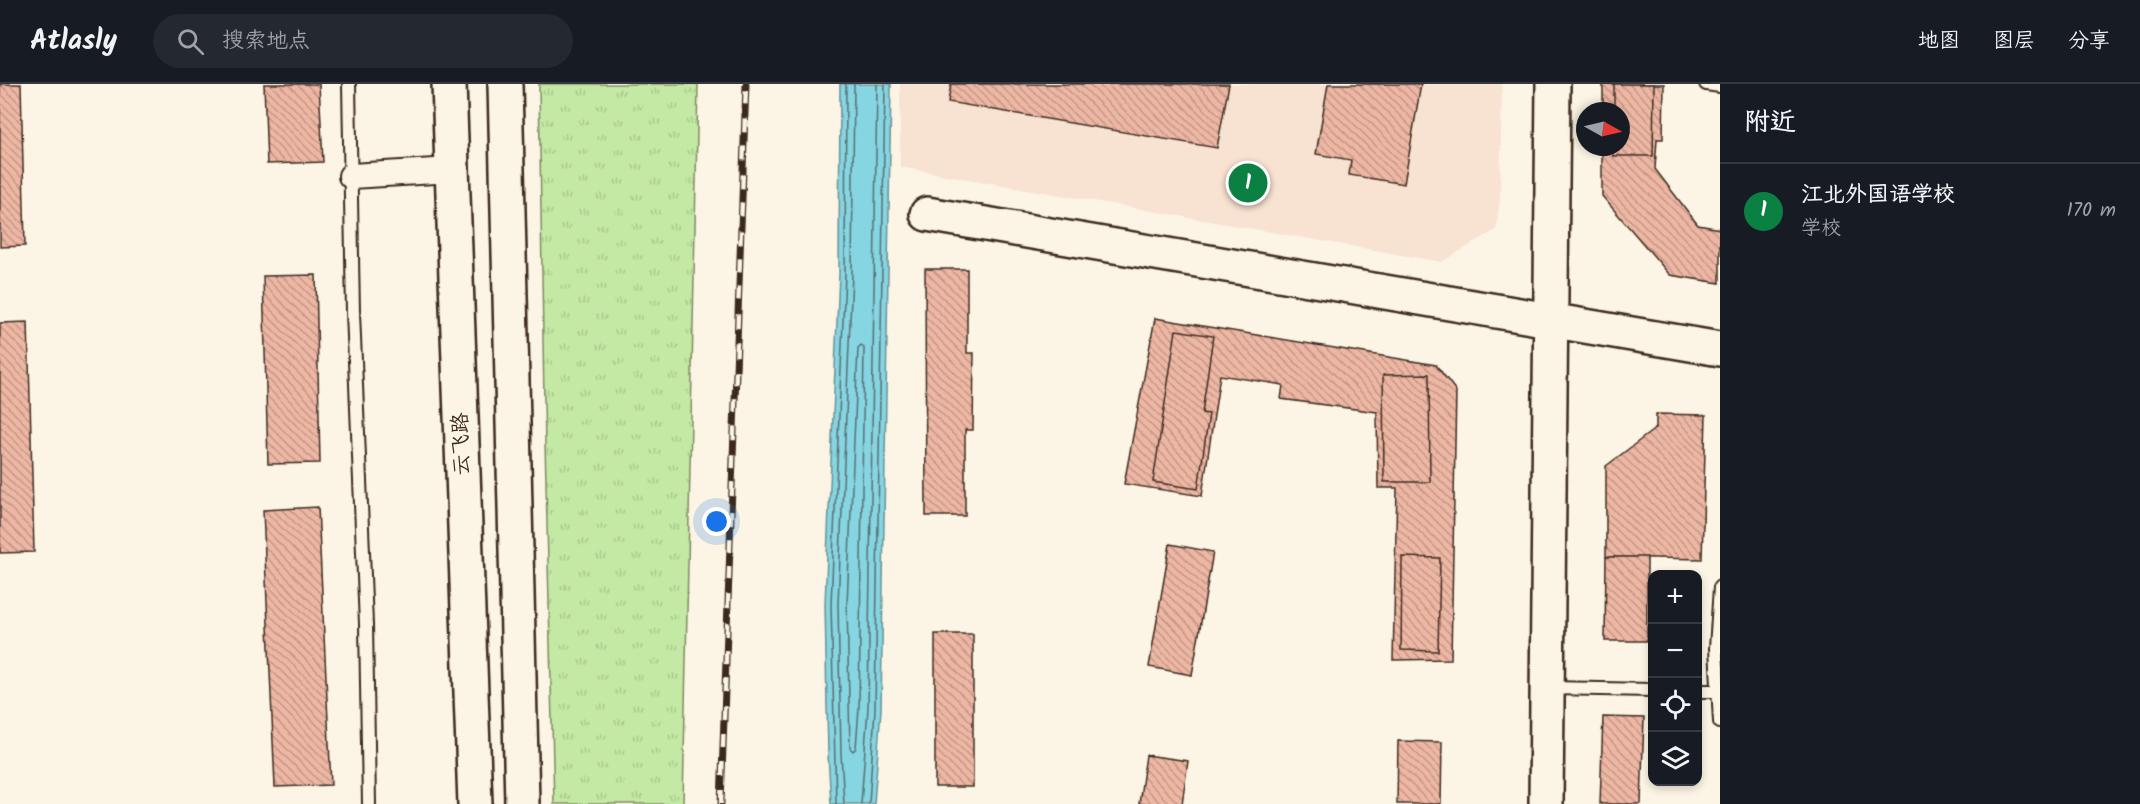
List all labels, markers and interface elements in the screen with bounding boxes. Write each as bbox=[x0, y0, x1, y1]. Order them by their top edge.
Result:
search box bbox=[153, 14, 573, 68]
text: Atlasly bbox=[30, 19, 117, 64]
text: 搜索地点 bbox=[222, 24, 310, 59]
icon: search bbox=[174, 25, 207, 58]
text: 地图 bbox=[1918, 25, 1960, 58]
text: 图层 bbox=[1993, 25, 2035, 58]
text: 分享 bbox=[2068, 25, 2110, 58]
north arrow bbox=[1576, 102, 1630, 156]
text: 附近 bbox=[1744, 102, 1796, 144]
pin: 1 bbox=[1228, 160, 1268, 206]
text: 江北外国语学校 bbox=[1801, 178, 1955, 213]
text: 1 bbox=[1760, 195, 1767, 227]
text: 170 m bbox=[2067, 195, 2116, 227]
text: 学校 bbox=[1801, 213, 1841, 245]
street label: 云飞路 bbox=[444, 412, 480, 476]
your location bbox=[702, 507, 731, 536]
map controls bbox=[1648, 570, 1702, 786]
button: + bbox=[1648, 570, 1702, 624]
button: − bbox=[1648, 624, 1702, 678]
button: locate bbox=[1648, 678, 1702, 732]
button: layers bbox=[1648, 732, 1702, 786]

